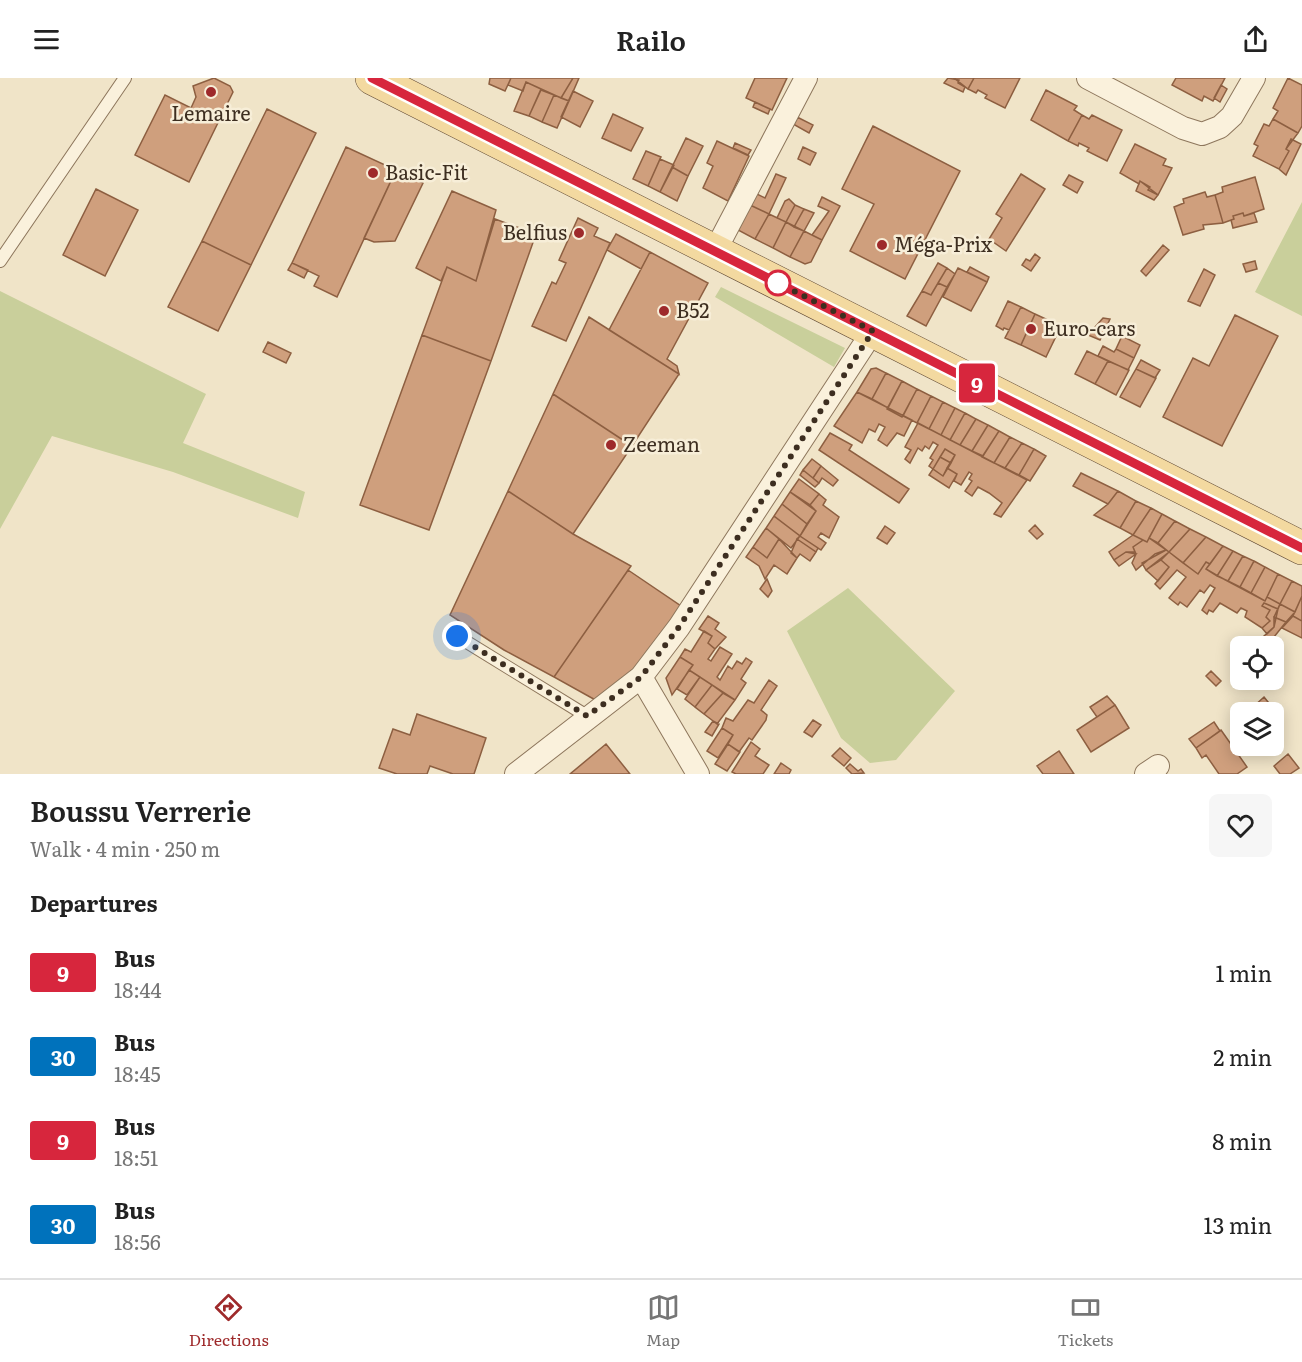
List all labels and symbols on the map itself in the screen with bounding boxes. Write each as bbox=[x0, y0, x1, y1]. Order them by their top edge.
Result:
marker: Lemaire bbox=[204, 85, 218, 99]
place label: Lemaire bbox=[171, 97, 251, 127]
place label: Basic-Fit bbox=[385, 156, 468, 186]
marker: Basic-Fit bbox=[366, 166, 380, 180]
place label: Belfius bbox=[503, 216, 567, 246]
marker: Belfius bbox=[572, 226, 586, 240]
place label: Méga-Prix bbox=[894, 228, 993, 258]
marker: Méga-Prix bbox=[875, 238, 889, 252]
unlabelled marker bbox=[765, 270, 791, 296]
place label: B52 bbox=[676, 294, 709, 324]
marker: B52 bbox=[657, 304, 671, 318]
place label: Euro-cars bbox=[1043, 312, 1135, 342]
marker: Euro-cars bbox=[1024, 322, 1038, 336]
line badge: 9 bbox=[958, 364, 996, 402]
place label: Zeeman bbox=[623, 428, 700, 458]
marker: Zeeman bbox=[604, 438, 618, 452]
your location bbox=[442, 621, 472, 651]

